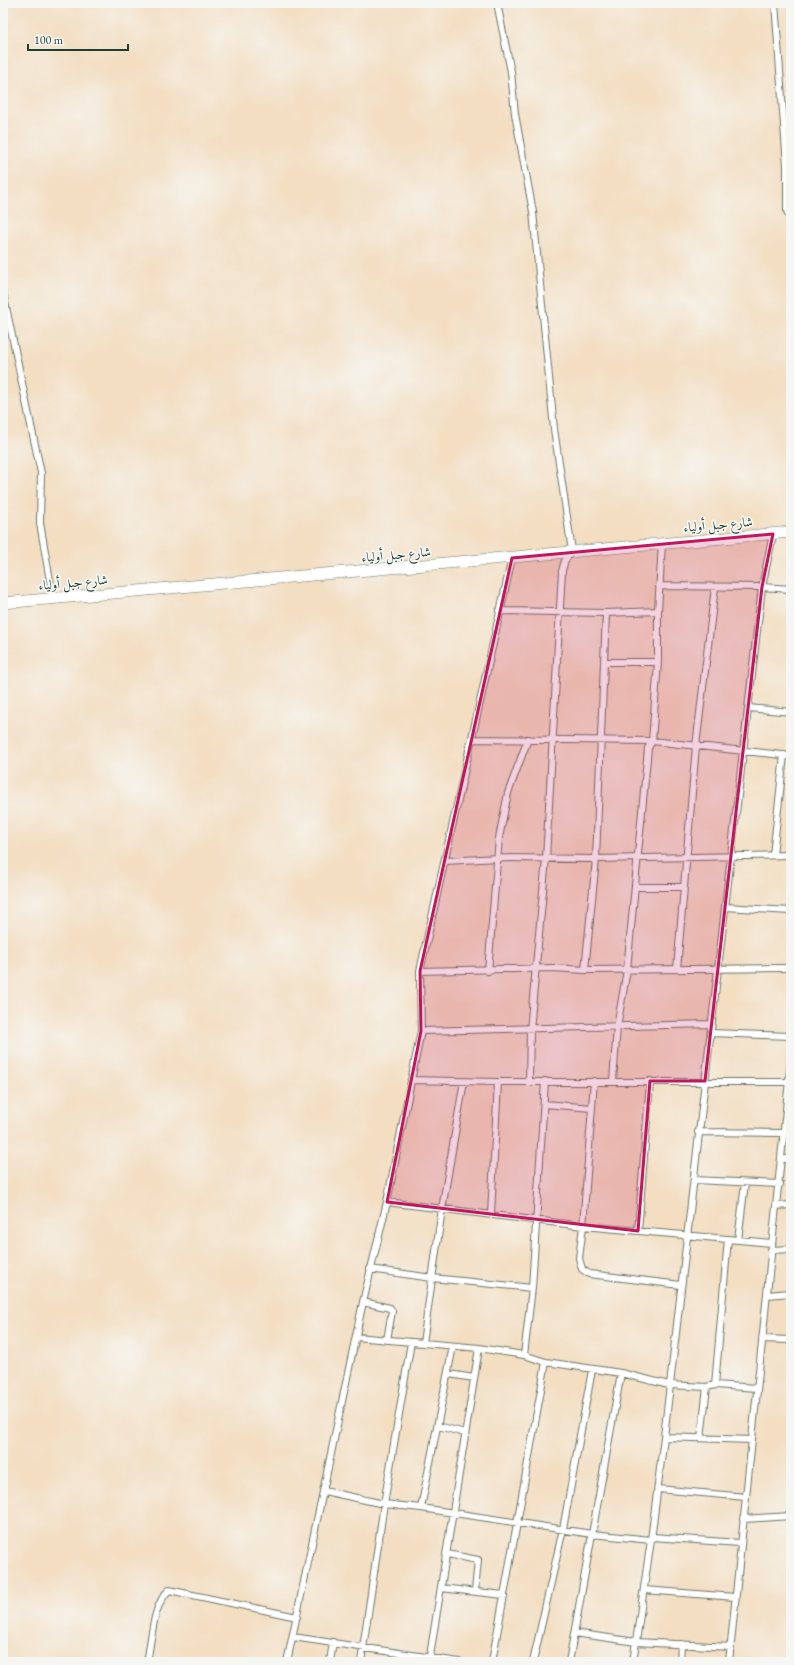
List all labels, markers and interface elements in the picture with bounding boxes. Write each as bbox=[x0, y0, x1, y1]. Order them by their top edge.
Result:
scale bar bbox=[28, 26, 128, 52]
text: 100 m bbox=[34, 32, 64, 48]
street label: شارع جبل أولياء bbox=[683, 513, 754, 539]
street label: شارع جبل أولياء bbox=[361, 543, 432, 569]
street label: شارع جبل أولياء bbox=[38, 571, 109, 597]

